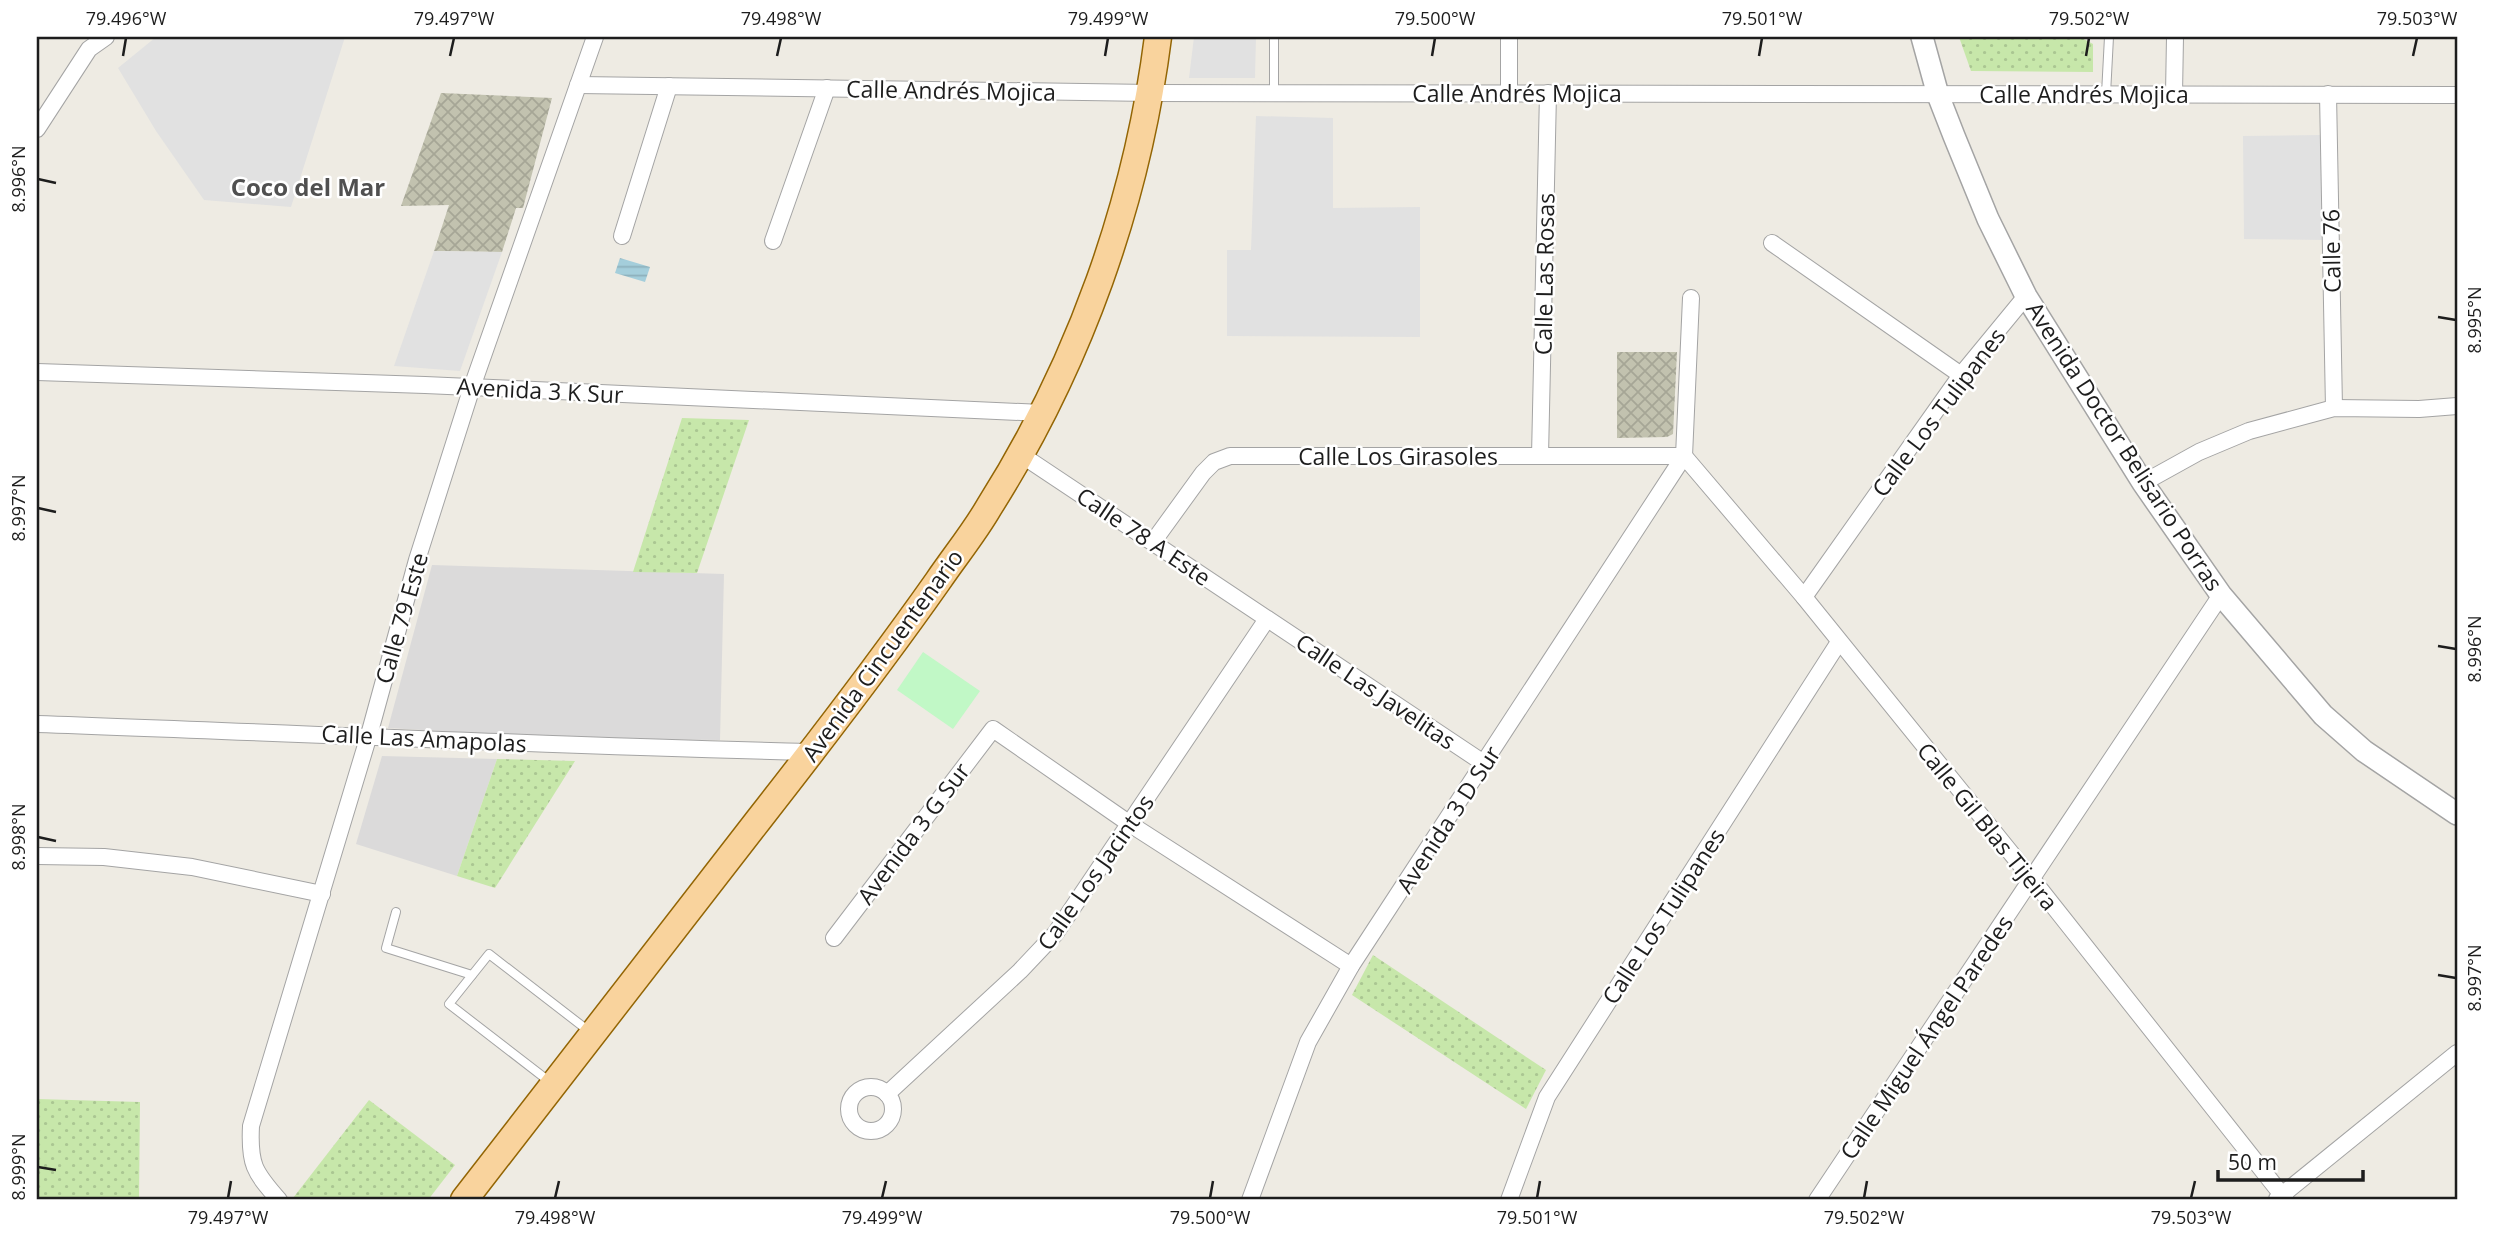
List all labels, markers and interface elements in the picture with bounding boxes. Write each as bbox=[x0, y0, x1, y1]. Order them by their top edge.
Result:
text: 79.496°W bbox=[86, 6, 167, 30]
text: 79.497°W bbox=[414, 6, 495, 30]
text: 79.498°W bbox=[741, 6, 822, 30]
text: 79.499°W bbox=[1068, 6, 1149, 30]
text: 79.500°W bbox=[1395, 6, 1476, 30]
text: 79.501°W bbox=[1722, 6, 1803, 30]
text: 79.502°W bbox=[2049, 6, 2130, 30]
text: 79.503°W bbox=[2377, 6, 2458, 30]
street label: Calle Andrés Mojica bbox=[846, 72, 1056, 108]
street label: Calle Andrés Mojica bbox=[1412, 77, 1622, 109]
street label: Calle Andrés Mojica bbox=[1979, 78, 2189, 110]
text: 8.996°N bbox=[6, 145, 30, 213]
district label: Coco del Mar bbox=[231, 170, 385, 203]
street label: Calle Las Rosas bbox=[1527, 193, 1561, 355]
street label: Calle 76 bbox=[2314, 209, 2348, 293]
text: 8.995°N bbox=[2462, 286, 2486, 354]
street label: Avenida Doctor Belisario Porras bbox=[2019, 295, 2231, 597]
street label: Calle Los Tulipanes bbox=[1864, 321, 2012, 503]
street label: Avenida 3 K Sur bbox=[456, 370, 625, 410]
street label: Calle Los Girasoles bbox=[1298, 440, 1498, 472]
text: 8.997°N bbox=[6, 474, 30, 542]
street label: Calle 78 A Este bbox=[1071, 479, 1217, 593]
street label: Avenida Cincuentenario bbox=[794, 542, 970, 768]
street label: Calle 79 Este bbox=[367, 549, 435, 687]
text: 8.996°N bbox=[2462, 615, 2486, 683]
street label: Calle Las Javelitas bbox=[1290, 626, 1462, 756]
street label: Calle Las Amapolas bbox=[321, 717, 527, 759]
street label: Calle Gil Blas Tijeira bbox=[1910, 735, 2066, 917]
street label: Avenida 3 D Sur bbox=[1388, 739, 1508, 899]
street label: Avenida 3 G Sur bbox=[849, 755, 977, 910]
street label: Calle Los Jacintos bbox=[1029, 788, 1161, 956]
text: 8.998°N bbox=[6, 803, 30, 871]
street label: Calle Los Tulipanes bbox=[1594, 822, 1732, 1010]
street label: Calle Miguel Ángel Paredes bbox=[1832, 909, 2020, 1165]
text: 8.997°N bbox=[2462, 944, 2486, 1012]
text: 8.999°N bbox=[6, 1133, 30, 1201]
scale bar bbox=[2218, 1139, 2363, 1183]
text: 50 m bbox=[2228, 1148, 2277, 1176]
text: 79.497°W bbox=[188, 1205, 269, 1229]
text: 79.498°W bbox=[515, 1205, 596, 1229]
text: 79.499°W bbox=[842, 1205, 923, 1229]
text: 79.500°W bbox=[1170, 1205, 1251, 1229]
text: 79.501°W bbox=[1497, 1205, 1578, 1229]
text: 79.502°W bbox=[1824, 1205, 1905, 1229]
text: 79.503°W bbox=[2151, 1205, 2232, 1229]

